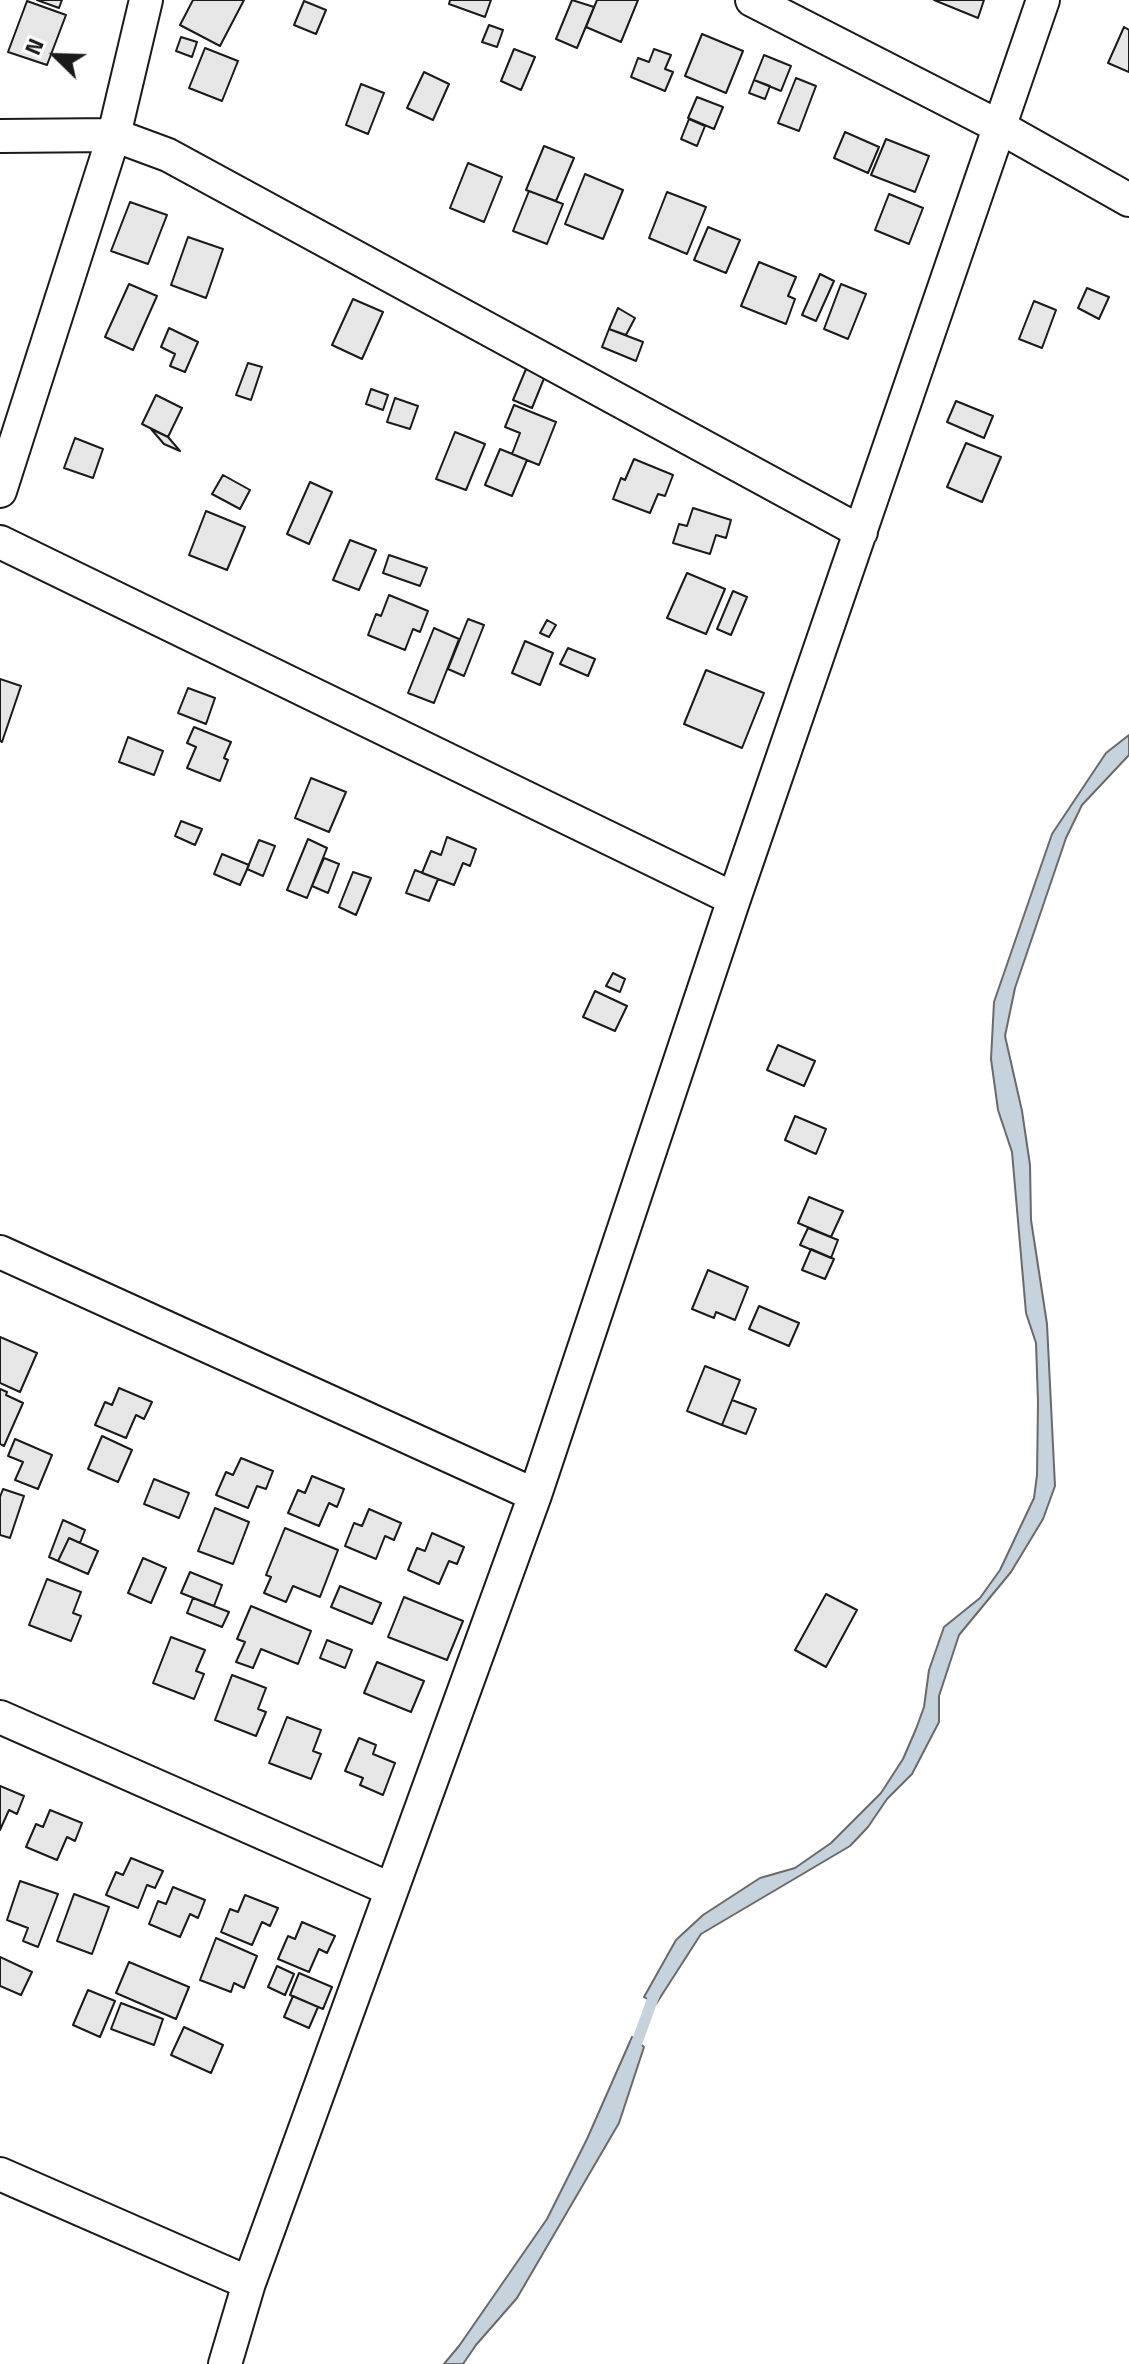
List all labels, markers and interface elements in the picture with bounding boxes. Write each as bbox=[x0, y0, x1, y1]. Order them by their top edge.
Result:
north arrow bbox=[16, 16, 96, 96]
text: N bbox=[15, 33, 53, 60]

